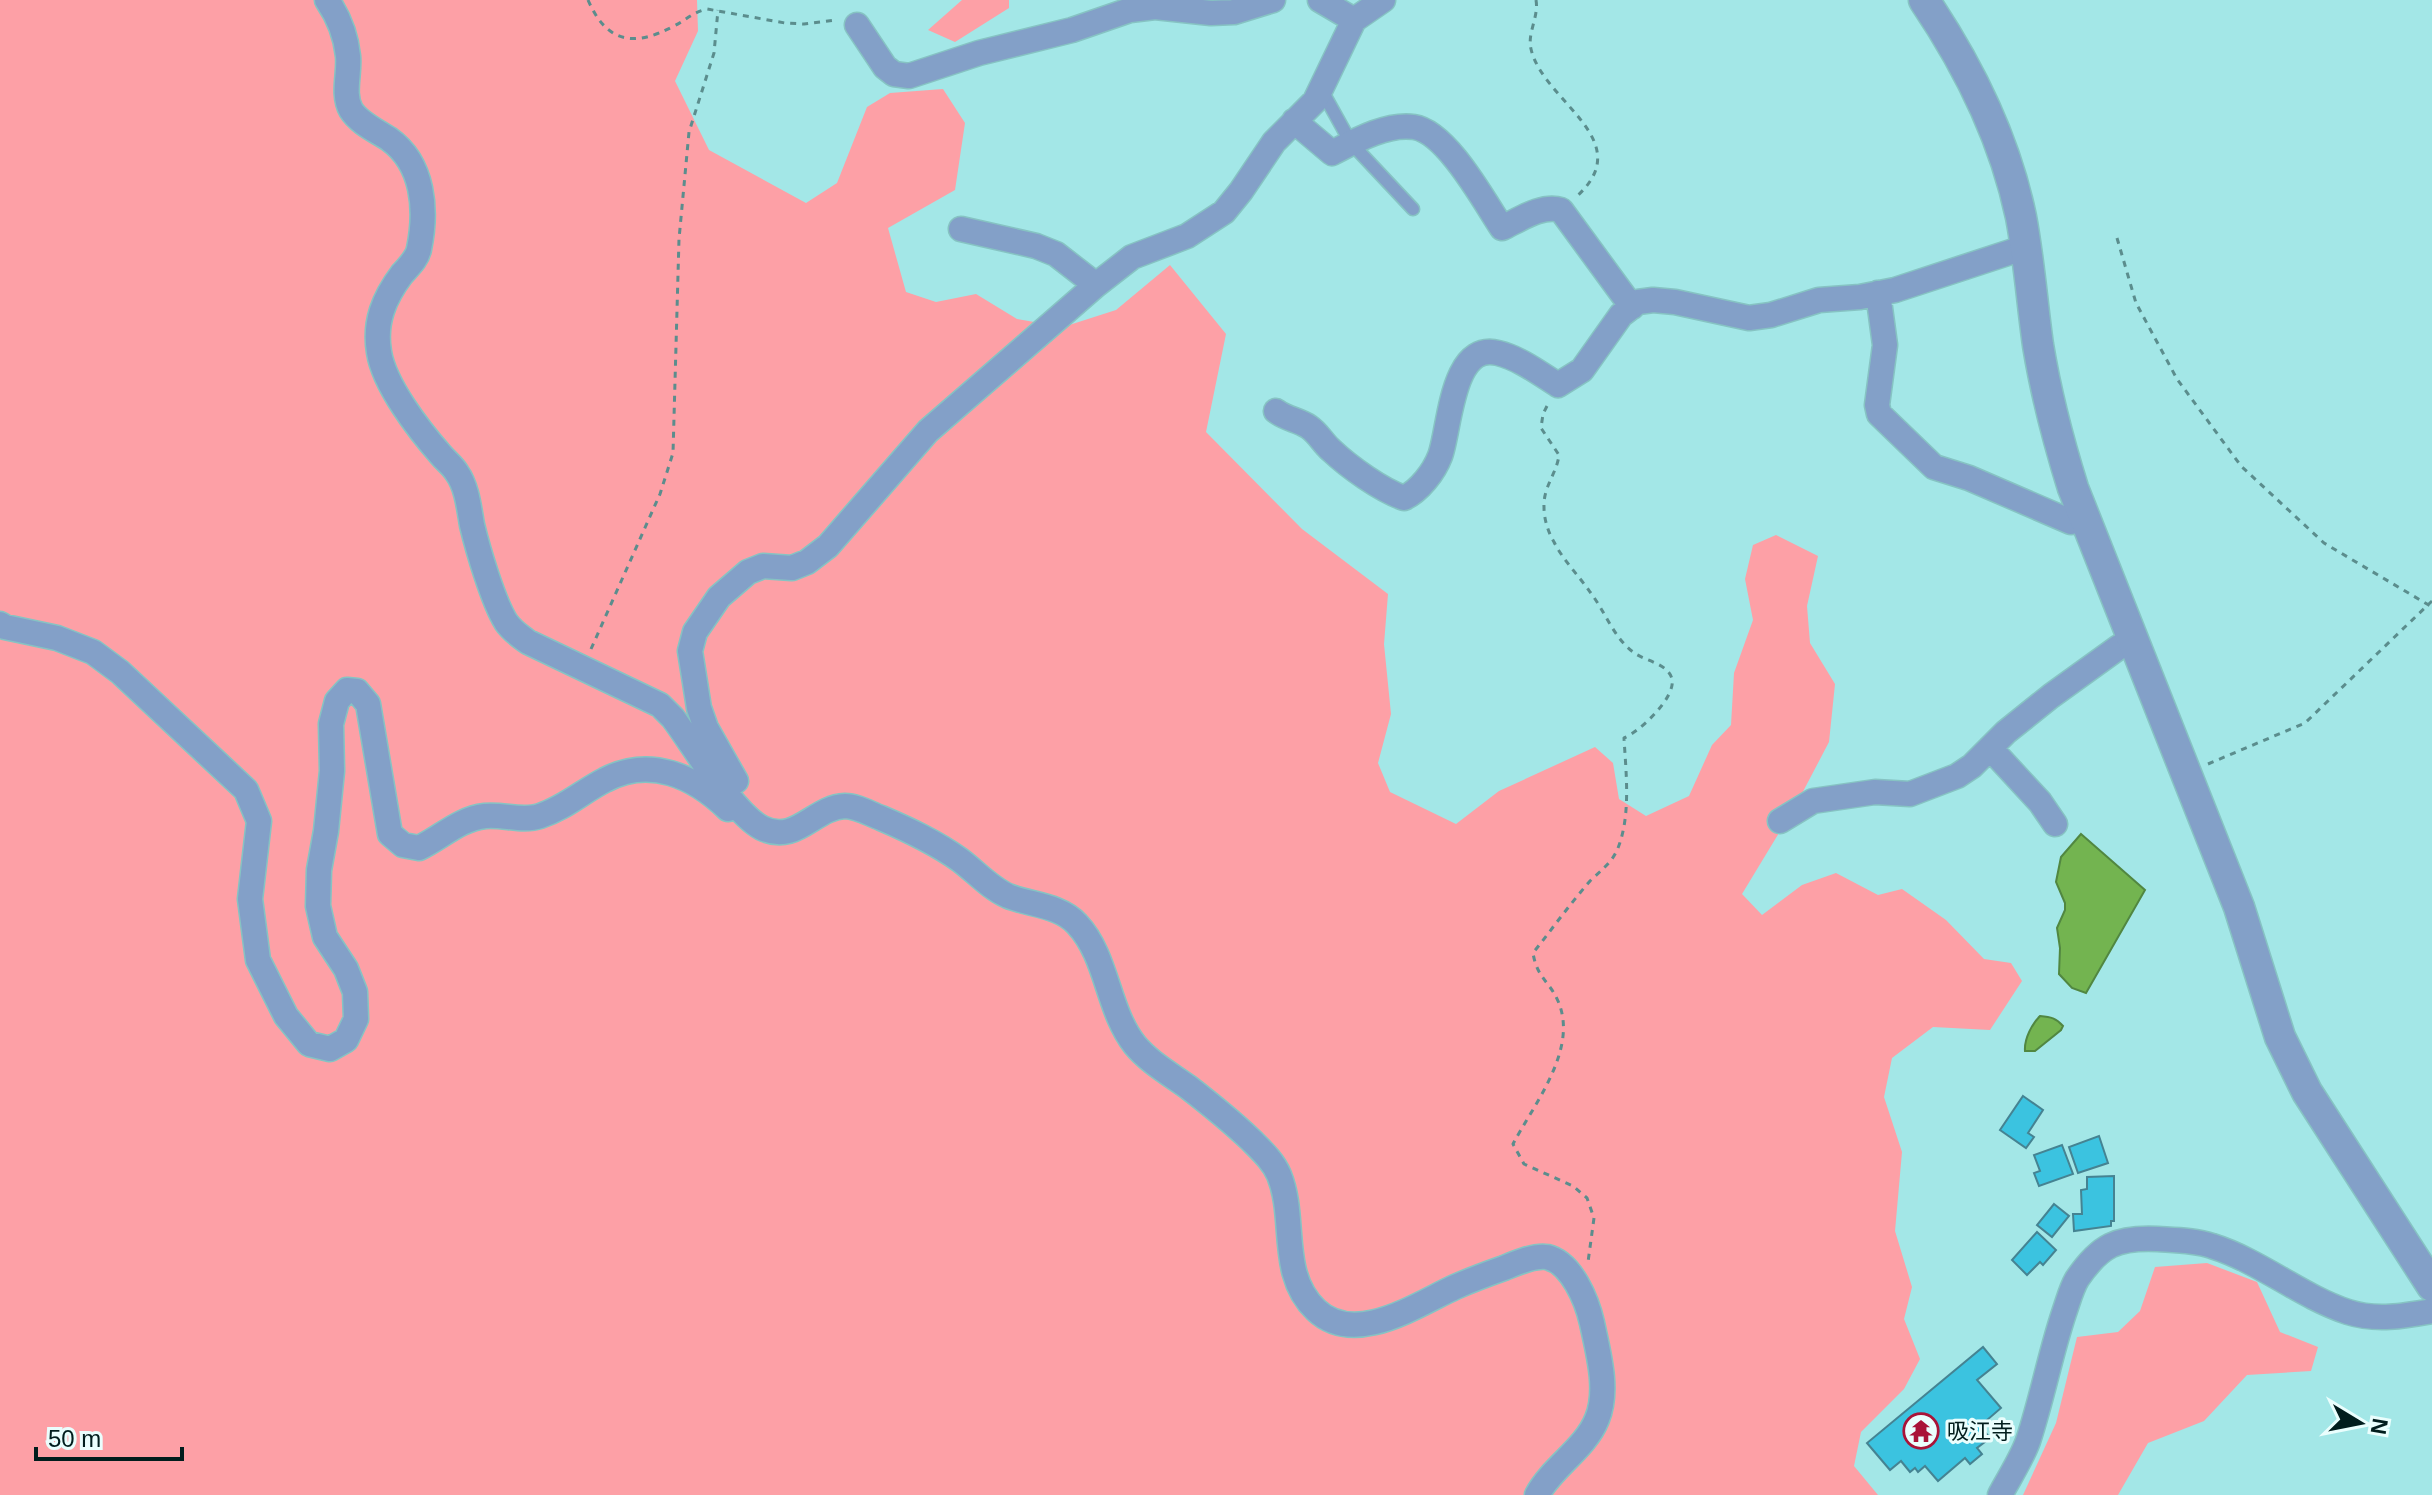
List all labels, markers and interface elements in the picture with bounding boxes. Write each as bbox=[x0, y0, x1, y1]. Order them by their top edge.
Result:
north arrow bbox=[2320, 1383, 2400, 1463]
scale bar bbox=[36, 1411, 182, 1461]
temple icon: 吸江寺 bbox=[1902, 1412, 1940, 1450]
text: N bbox=[2366, 1416, 2393, 1436]
place label: 吸江寺 bbox=[1947, 1419, 2013, 1444]
text: 50 m bbox=[48, 1425, 101, 1452]

